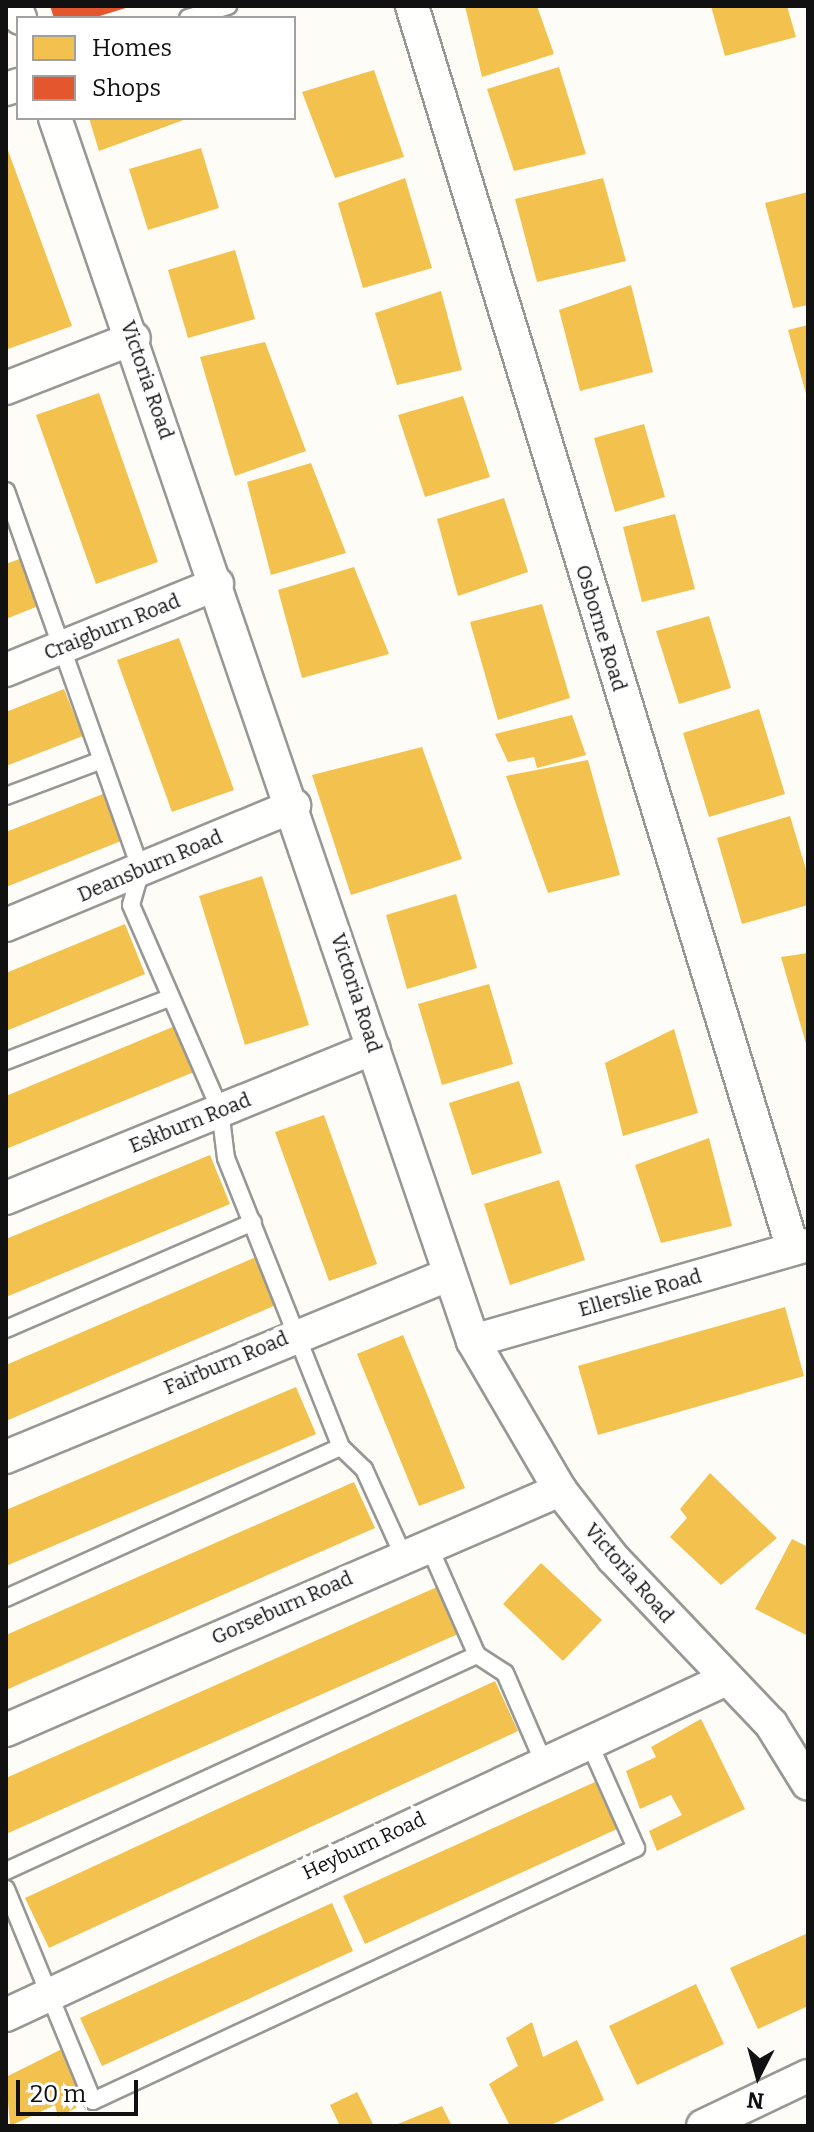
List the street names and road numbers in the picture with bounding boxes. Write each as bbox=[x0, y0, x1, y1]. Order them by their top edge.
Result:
street label: Victoria Road bbox=[116, 318, 178, 442]
street label: Osborne Road bbox=[570, 562, 632, 694]
street label: Craigburn Road bbox=[40, 589, 184, 665]
street label: Deansburn Road bbox=[74, 825, 226, 907]
street label: Victoria Road bbox=[325, 931, 387, 1055]
street label: Eskburn Road bbox=[126, 1088, 254, 1158]
street label: Ellerslie Road bbox=[576, 1264, 704, 1322]
street label: Fairburn Road bbox=[160, 1326, 292, 1400]
street label: Victoria Road bbox=[579, 1518, 679, 1628]
street label: Gorseburn Road bbox=[208, 1566, 356, 1650]
street label: Heyburn Road bbox=[299, 1807, 429, 1885]

